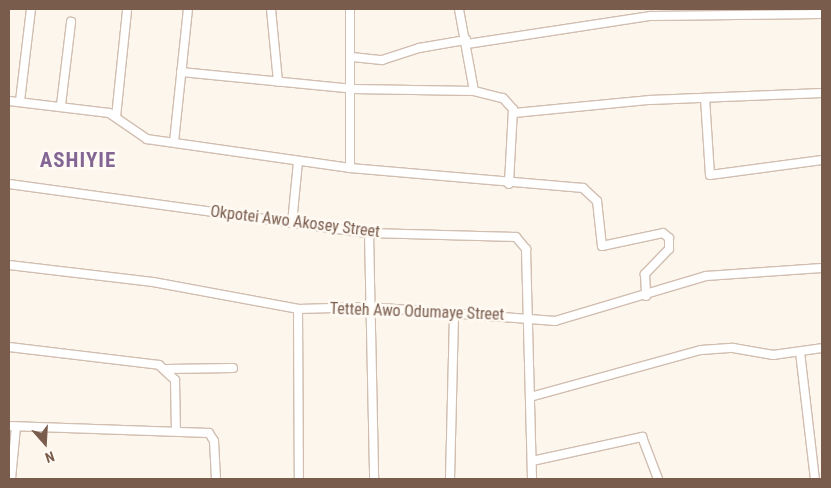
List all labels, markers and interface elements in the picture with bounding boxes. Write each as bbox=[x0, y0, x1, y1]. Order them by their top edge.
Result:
district label: ASHIYIE bbox=[39, 147, 117, 173]
street label: Okpotei Awo Akosey Street bbox=[209, 202, 381, 242]
street label: Tetteh Awo Odumaye Street bbox=[329, 299, 505, 325]
north arrow bbox=[20, 418, 70, 468]
text: N bbox=[43, 448, 57, 466]

